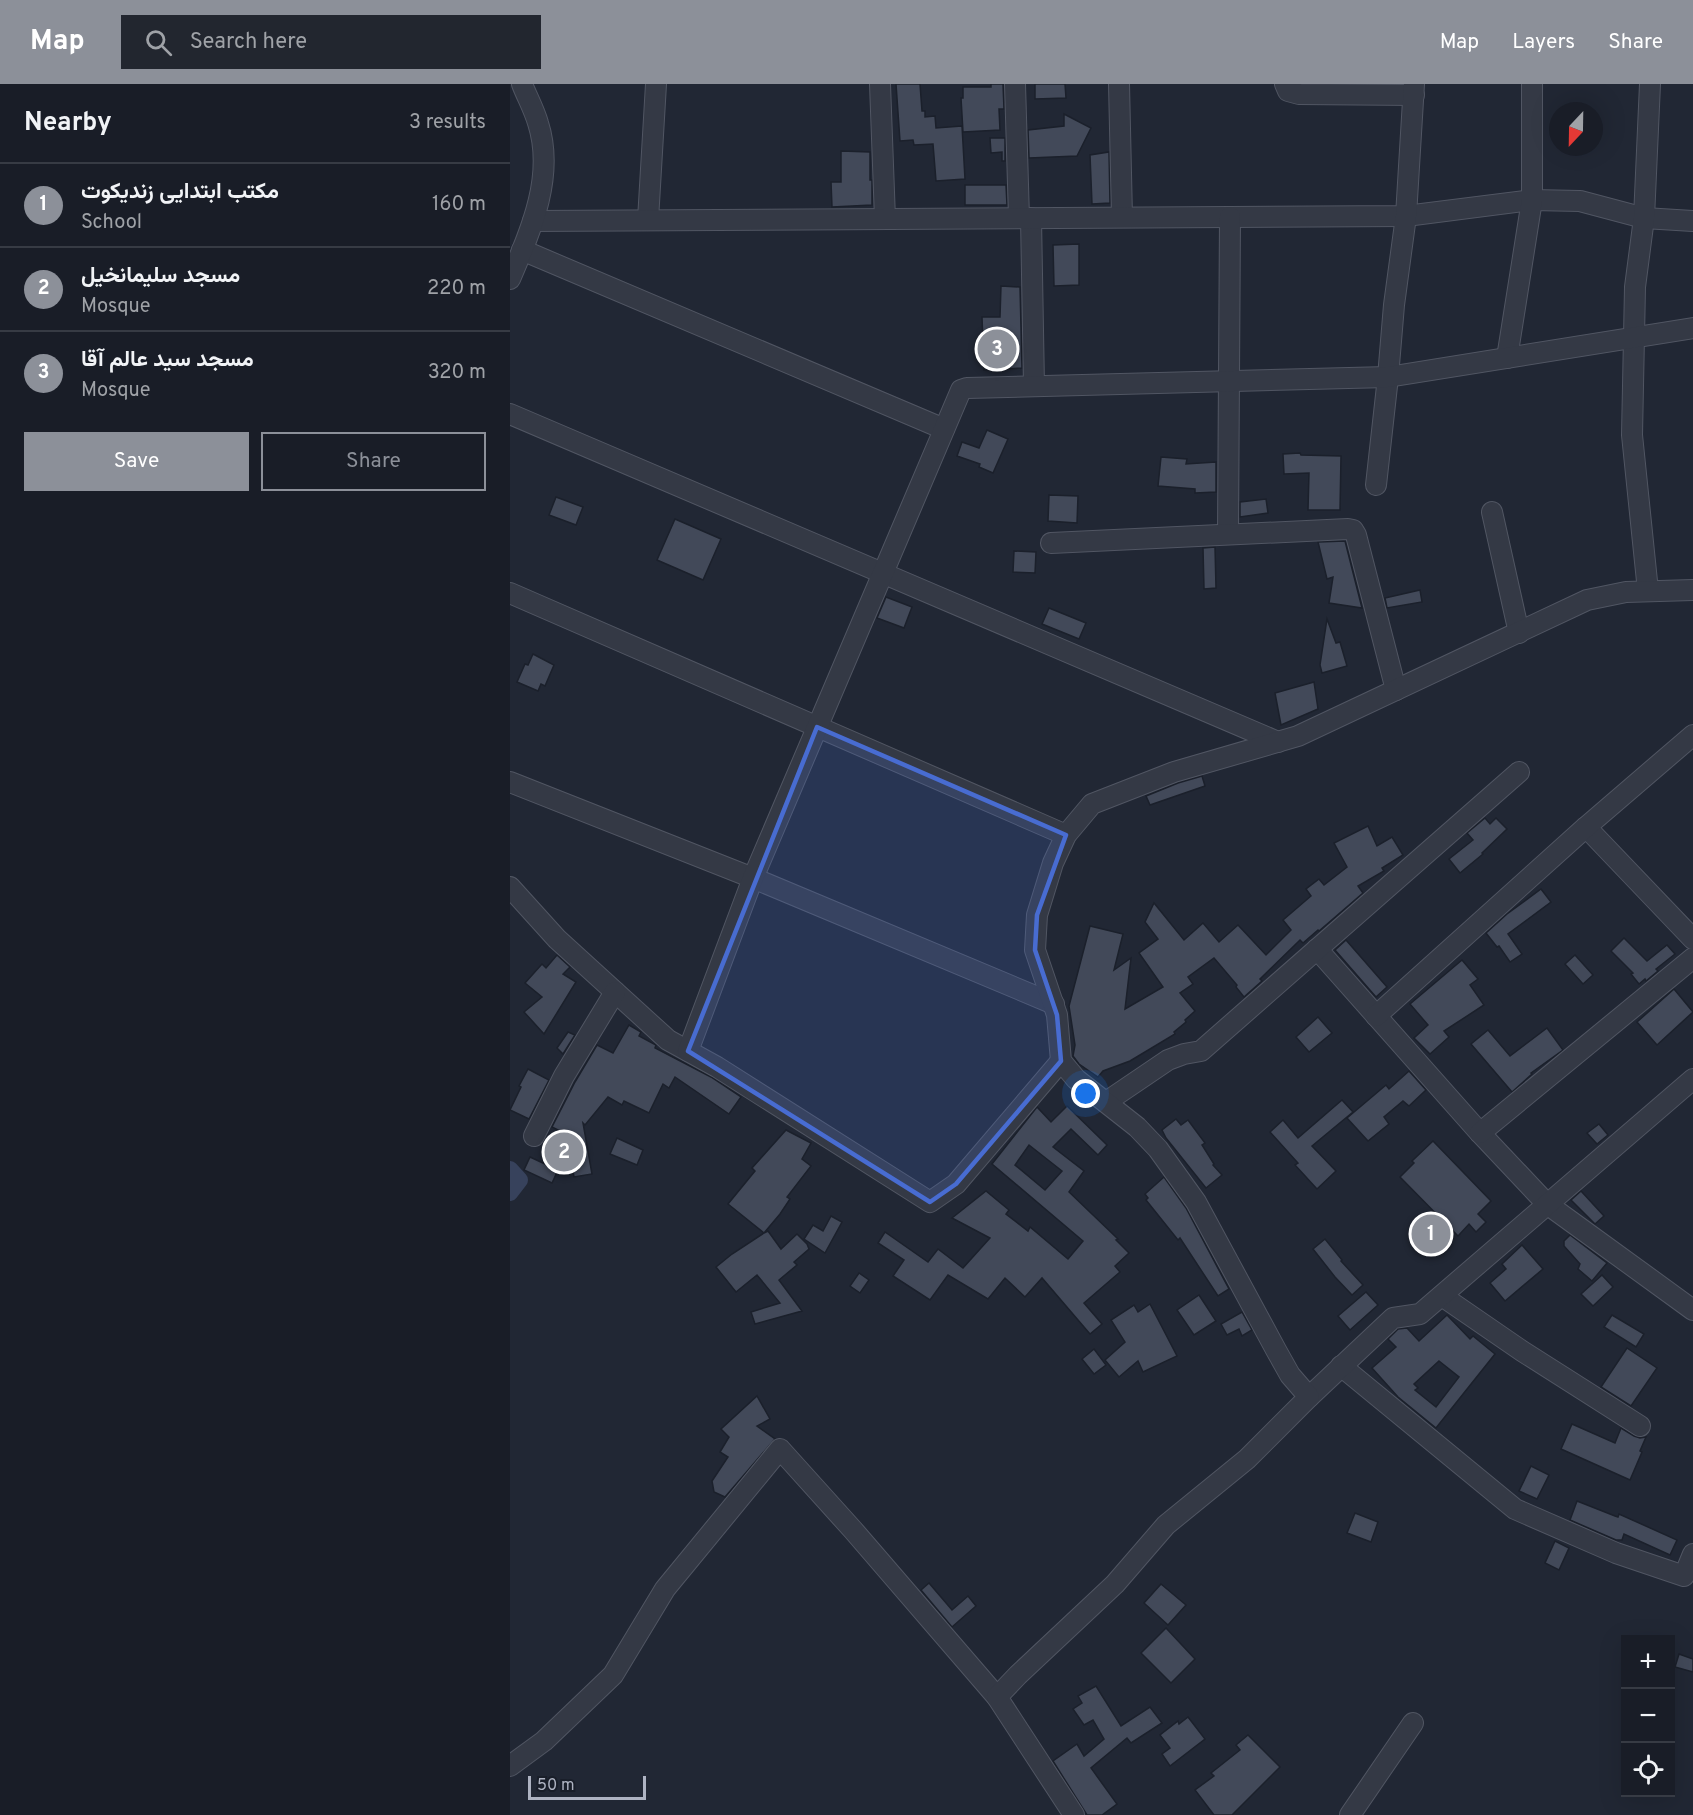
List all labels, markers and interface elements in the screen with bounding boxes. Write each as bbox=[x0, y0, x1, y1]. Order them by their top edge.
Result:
search box bbox=[121, 15, 541, 69]
text: Map bbox=[30, 24, 85, 60]
icon: search bbox=[142, 26, 175, 59]
text: Search here bbox=[190, 29, 307, 56]
text: Map bbox=[1440, 29, 1479, 56]
text: Layers bbox=[1512, 29, 1575, 56]
text: Share bbox=[1608, 29, 1663, 56]
north arrow bbox=[1549, 102, 1603, 156]
text: Nearby bbox=[24, 107, 112, 140]
text: 3 results bbox=[409, 110, 486, 136]
text: مکتب ابتدایی زندیکوت bbox=[81, 179, 279, 206]
text: 1 bbox=[40, 192, 48, 218]
text: 160 m bbox=[432, 192, 486, 218]
text: School bbox=[81, 210, 142, 236]
text: مسجد سلیمانخیل bbox=[81, 263, 240, 290]
text: 2 bbox=[37, 276, 50, 302]
text: 220 m bbox=[427, 276, 486, 302]
text: Mosque bbox=[81, 294, 150, 320]
pin: 3 bbox=[978, 326, 1016, 372]
text: مسجد سید عالم آقا bbox=[81, 347, 254, 374]
text: 3 bbox=[38, 360, 50, 386]
text: 320 m bbox=[428, 360, 486, 386]
text: Mosque bbox=[81, 378, 150, 404]
button: Save bbox=[24, 432, 249, 491]
button: Share bbox=[261, 432, 486, 491]
your location bbox=[1071, 1079, 1100, 1108]
pin: 2 bbox=[544, 1130, 584, 1174]
pin: 1 bbox=[1412, 1212, 1450, 1256]
map controls bbox=[1621, 1635, 1675, 1797]
button: + bbox=[1621, 1635, 1675, 1689]
button: − bbox=[1621, 1689, 1675, 1743]
button: locate bbox=[1621, 1743, 1675, 1797]
scale bar bbox=[528, 1773, 646, 1800]
text: 50 m bbox=[537, 1776, 575, 1796]

